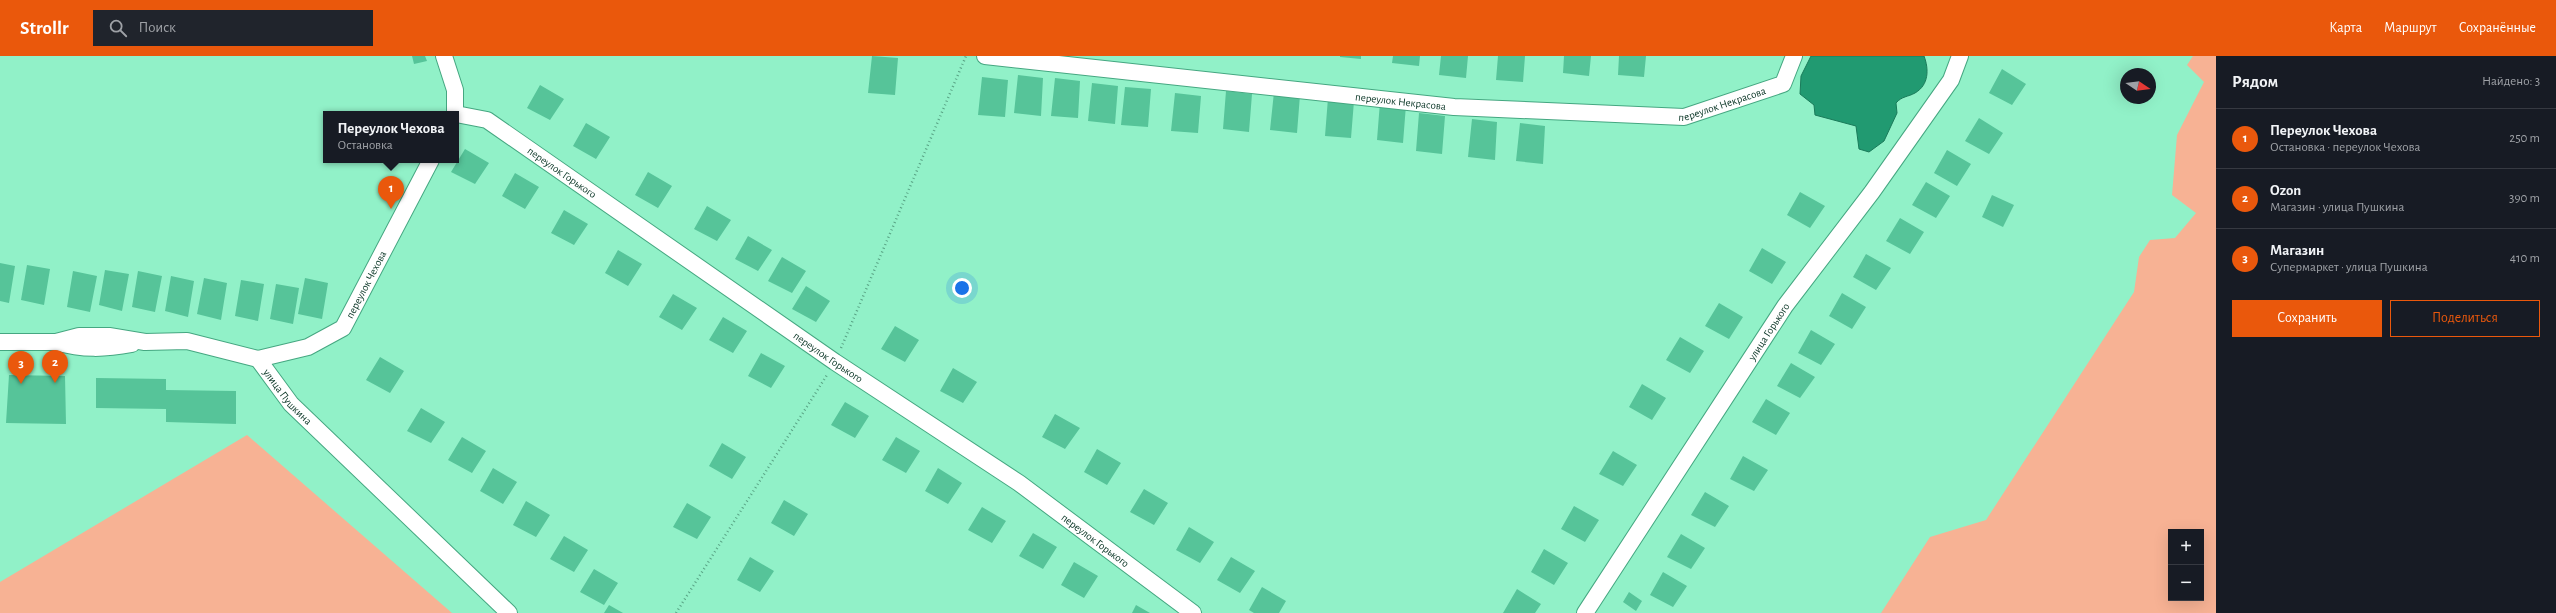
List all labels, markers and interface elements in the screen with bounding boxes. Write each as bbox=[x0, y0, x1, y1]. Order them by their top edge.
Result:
search box bbox=[93, 10, 373, 46]
icon: search bbox=[107, 17, 129, 39]
text: Strollr bbox=[20, 19, 69, 38]
text: Поиск bbox=[139, 20, 176, 35]
text: Карта bbox=[2329, 21, 2362, 35]
text: Маршрут bbox=[2384, 21, 2437, 35]
text: Сохранённые bbox=[2459, 21, 2536, 35]
north arrow bbox=[2120, 68, 2156, 104]
text: Рядом bbox=[2232, 73, 2278, 90]
text: Найдено: 3 bbox=[2482, 75, 2540, 88]
street label: переулок Некрасова bbox=[1678, 85, 1767, 122]
street label: переулок Некрасова bbox=[1355, 91, 1447, 112]
popup bbox=[323, 111, 459, 163]
text: Переулок Чехова bbox=[338, 121, 445, 136]
text: Переулок Чехова bbox=[2270, 123, 2377, 138]
text: 1 bbox=[2243, 132, 2247, 145]
text: 250 m bbox=[2509, 132, 2540, 145]
text: Остановка bbox=[338, 139, 393, 152]
text: Остановка · переулок Чехова bbox=[2270, 141, 2420, 154]
street label: переулок Горького bbox=[526, 144, 599, 200]
pin: 1 bbox=[378, 176, 404, 209]
text: Ozon bbox=[2270, 183, 2301, 198]
text: 2 bbox=[2242, 192, 2248, 205]
text: 390 m bbox=[2509, 192, 2540, 205]
text: Магазин · улица Пушкина bbox=[2270, 201, 2404, 214]
text: Магазин bbox=[2270, 243, 2324, 258]
street label: переулок Чехова bbox=[344, 249, 388, 320]
text: 3 bbox=[2242, 252, 2248, 265]
text: 410 m bbox=[2510, 252, 2540, 265]
text: Супермаркет · улица Пушкина bbox=[2270, 261, 2428, 274]
your location bbox=[952, 278, 972, 298]
button: Сохранить bbox=[2232, 300, 2382, 337]
button: Поделиться bbox=[2390, 300, 2540, 337]
street label: улица Горького bbox=[1745, 301, 1791, 363]
street label: переулок Горького bbox=[792, 329, 865, 384]
pin: 2 bbox=[42, 350, 68, 383]
pin: 3 bbox=[8, 351, 34, 384]
street label: улица Пушкина bbox=[261, 366, 314, 426]
street label: переулок Горького bbox=[1060, 511, 1131, 569]
map controls bbox=[2168, 529, 2204, 601]
button: + bbox=[2168, 529, 2204, 565]
button: − bbox=[2168, 565, 2204, 601]

